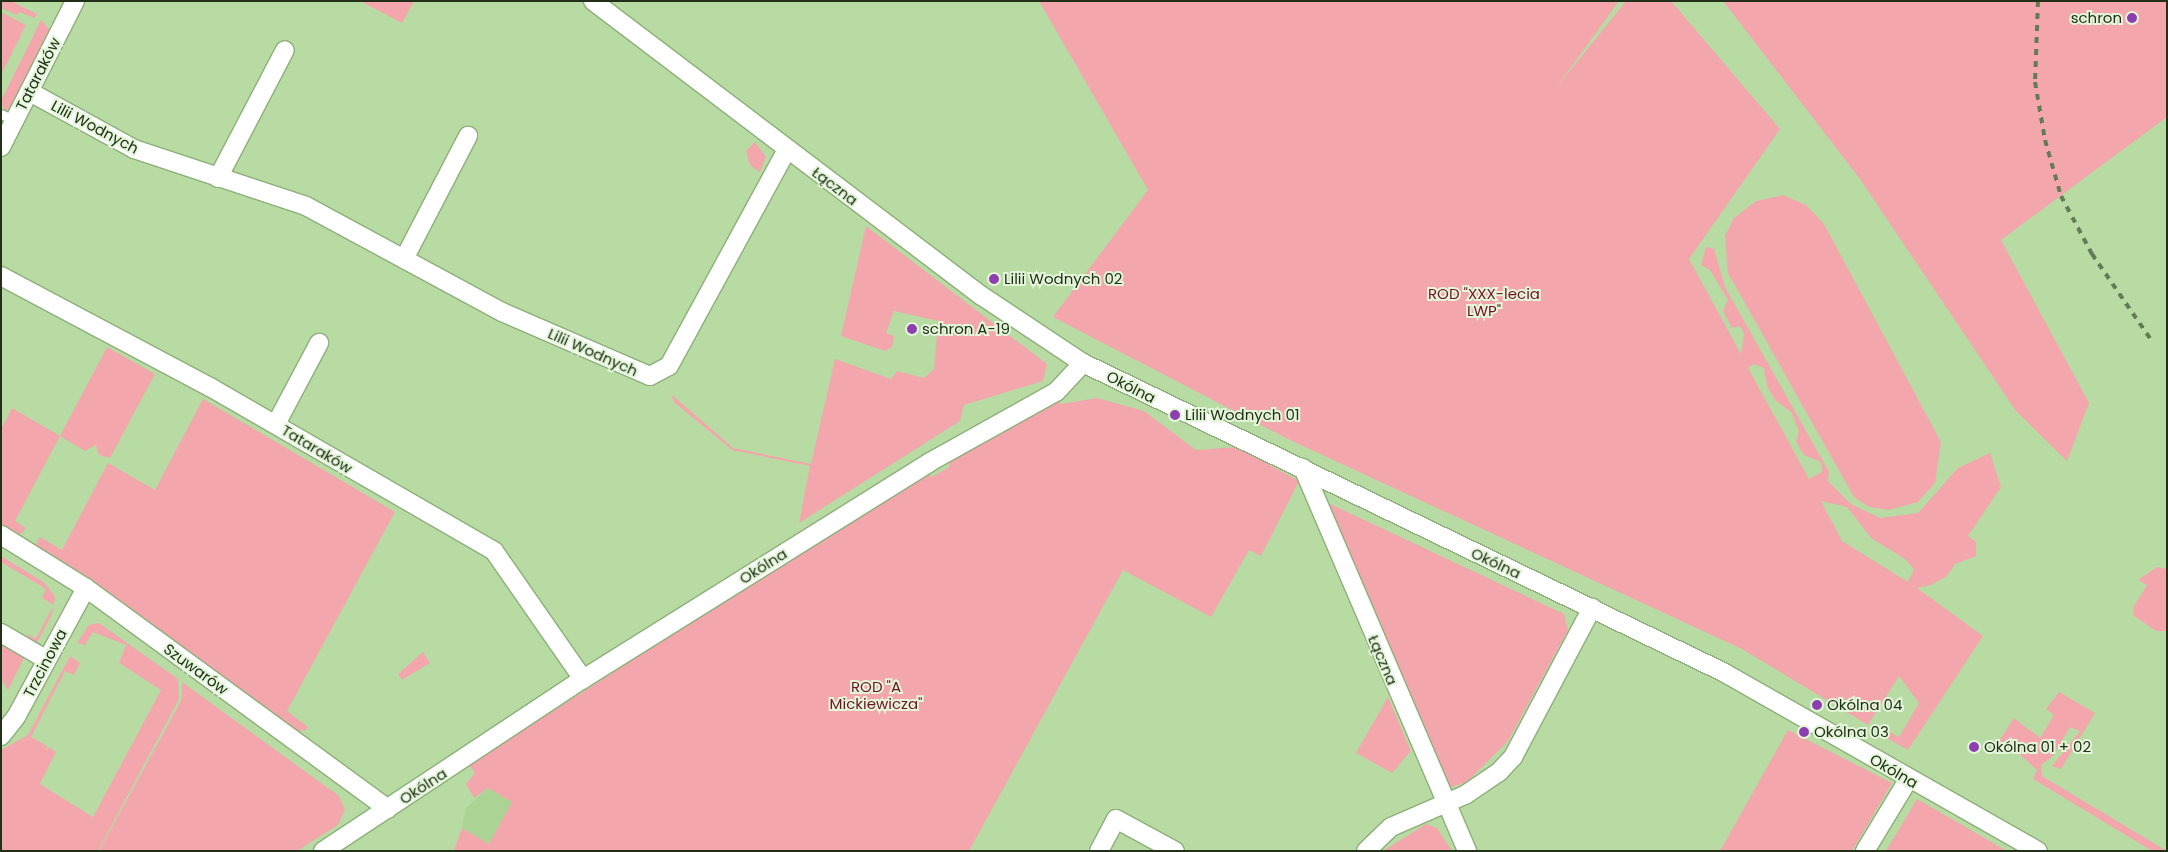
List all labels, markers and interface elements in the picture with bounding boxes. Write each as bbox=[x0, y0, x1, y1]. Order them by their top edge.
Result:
place label: schron bbox=[2071, 9, 2122, 27]
marker: schron bbox=[2126, 12, 2138, 24]
street label: Tataraków bbox=[12, 35, 64, 113]
street label: Lilii Wodnych bbox=[48, 96, 142, 158]
street label: Łączna bbox=[809, 163, 861, 209]
place label: Lilii Wodnych 02 bbox=[1004, 270, 1122, 288]
marker: Lilii Wodnych 02 bbox=[988, 273, 1000, 285]
park label: ROD "XXX-lecia LWP" bbox=[1428, 284, 1540, 319]
place label: schron A-19 bbox=[922, 320, 1010, 338]
marker: schron A-19 bbox=[906, 323, 918, 335]
street label: Lilii Wodnych bbox=[545, 324, 641, 380]
street label: Okólna bbox=[1104, 367, 1158, 407]
place label: Lilii Wodnych 01 bbox=[1185, 406, 1300, 424]
marker: Lilii Wodnych 01 bbox=[1169, 409, 1181, 421]
street label: Tataraków bbox=[278, 421, 356, 477]
street label: Okólna bbox=[736, 544, 790, 588]
street label: Okólna bbox=[1468, 544, 1524, 582]
street label: Trzcinowa bbox=[19, 626, 71, 700]
street label: Łączna bbox=[1364, 632, 1402, 688]
street label: Szuwarów bbox=[160, 640, 232, 698]
park label: ROD "A Mickiewicza" bbox=[830, 677, 922, 712]
place label: Okólna 04 bbox=[1827, 696, 1902, 714]
marker: Okólna 04 bbox=[1811, 699, 1823, 711]
place label: Okólna 03 bbox=[1814, 723, 1889, 741]
marker: Okólna 03 bbox=[1798, 726, 1810, 738]
place label: Okólna 01 + 02 bbox=[1984, 738, 2091, 756]
marker: Okólna 01 + 02 bbox=[1968, 741, 1980, 753]
street label: Okólna bbox=[1867, 750, 1921, 792]
street label: Okólna bbox=[396, 764, 450, 808]

